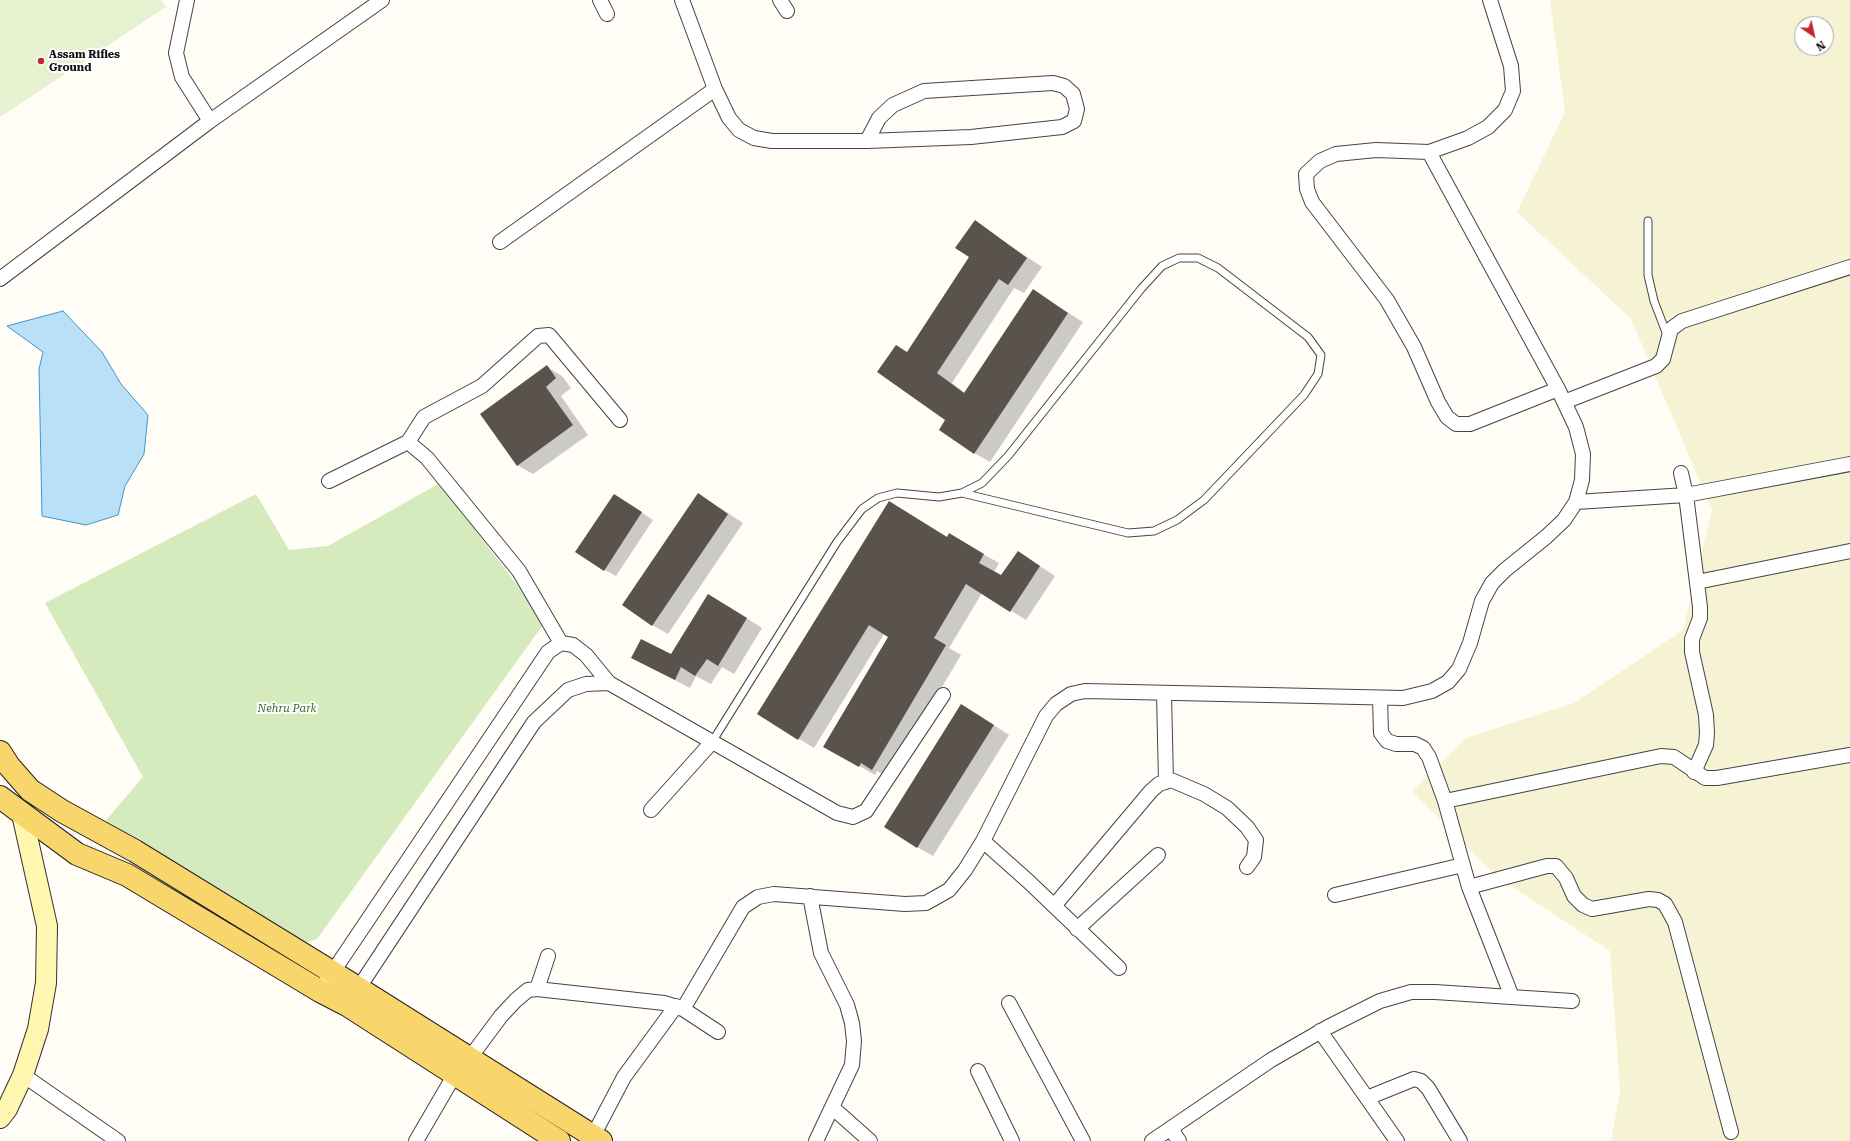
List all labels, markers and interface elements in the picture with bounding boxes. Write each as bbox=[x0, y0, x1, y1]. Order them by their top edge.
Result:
north arrow bbox=[1794, 16, 1834, 56]
text: N bbox=[1813, 38, 1828, 53]
place label: Assam Rifles Ground bbox=[49, 48, 120, 74]
marker: Assam Rifles Ground bbox=[36, 56, 46, 66]
park label: Nehru Park bbox=[258, 702, 316, 716]

